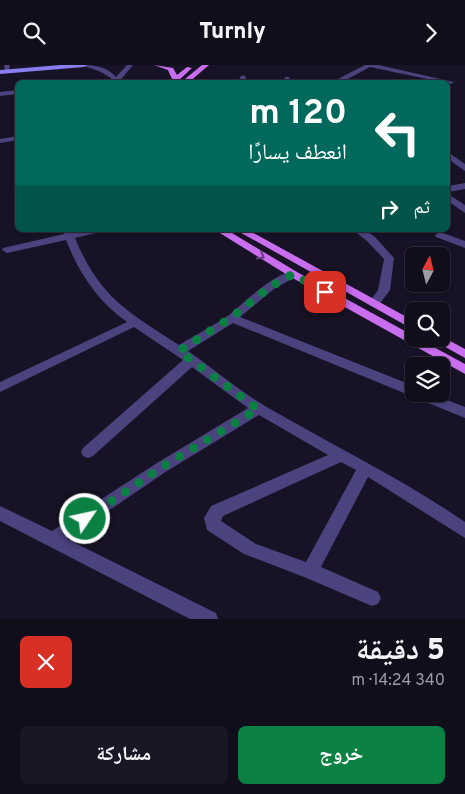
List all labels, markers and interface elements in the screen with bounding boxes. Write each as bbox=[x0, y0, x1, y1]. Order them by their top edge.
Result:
icon: search bbox=[20, 19, 48, 47]
text: Turnly bbox=[199, 19, 266, 46]
icon: forward bbox=[417, 19, 445, 47]
text: 120 m bbox=[249, 92, 347, 136]
icon: left bbox=[365, 100, 430, 165]
text: انعطف يسارًا bbox=[248, 140, 347, 167]
icon: right bbox=[375, 195, 403, 223]
text: ثم bbox=[413, 196, 430, 220]
north arrow bbox=[405, 247, 450, 293]
map controls bbox=[405, 247, 450, 402]
one-way arrow bbox=[256, 250, 265, 260]
pin bbox=[304, 271, 346, 313]
icon: arrive bbox=[311, 278, 339, 306]
button: search bbox=[405, 302, 450, 347]
button: layers bbox=[405, 357, 450, 402]
position arrow bbox=[58, 492, 110, 544]
text: 5 دقيقة bbox=[356, 633, 445, 670]
button: close bbox=[20, 636, 72, 688]
text: 340 m · 14:24 bbox=[352, 671, 445, 691]
button: مشاركة bbox=[20, 726, 228, 784]
button: خروج bbox=[238, 726, 445, 784]

